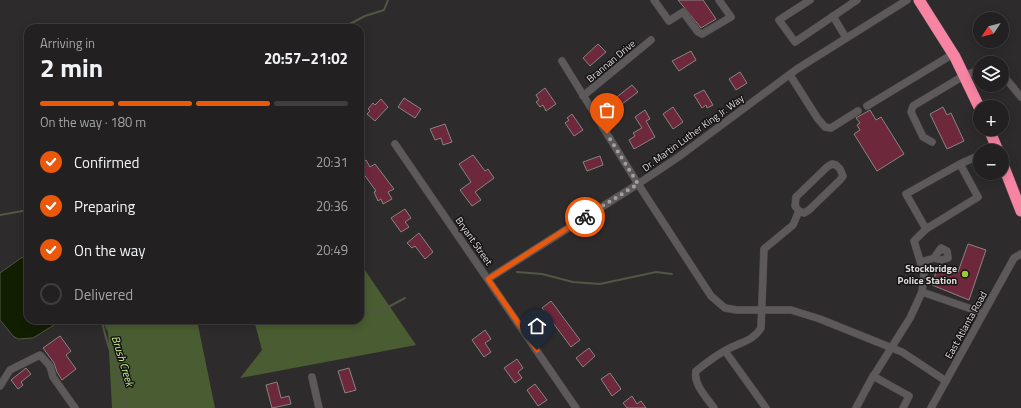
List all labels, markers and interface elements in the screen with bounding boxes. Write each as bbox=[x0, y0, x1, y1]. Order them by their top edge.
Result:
north arrow bbox=[973, 12, 1009, 48]
map controls bbox=[973, 12, 1009, 180]
text: Arriving in bbox=[40, 33, 95, 53]
street label: Brannan Drive bbox=[583, 36, 639, 86]
text: 20:57–21:02 bbox=[264, 47, 348, 70]
text: 2 min bbox=[40, 48, 103, 87]
button: layers bbox=[973, 56, 1009, 92]
street label: Dr. Martin Luther King Jr. Way bbox=[639, 91, 747, 175]
pin bbox=[590, 93, 624, 134]
icon: bag bbox=[596, 99, 618, 121]
button: + bbox=[973, 100, 1009, 136]
text: On the way · 180 m bbox=[40, 112, 146, 132]
button: − bbox=[973, 144, 1009, 180]
icon: check bbox=[40, 151, 62, 173]
text: Confirmed bbox=[74, 151, 139, 174]
text: 20:31 bbox=[316, 152, 348, 172]
icon: check bbox=[40, 195, 62, 217]
text: Preparing bbox=[74, 195, 135, 218]
text: 20:36 bbox=[316, 196, 348, 216]
courier bbox=[565, 197, 605, 237]
icon: bike bbox=[574, 206, 596, 228]
street label: Bryant Street bbox=[452, 214, 497, 269]
icon: check bbox=[40, 239, 62, 261]
text: On the way bbox=[74, 239, 146, 262]
text: 20:49 bbox=[316, 240, 348, 260]
place label: Stockbridge Police Station bbox=[898, 261, 957, 288]
marker: Stockbridge Police Station bbox=[960, 269, 970, 279]
text: Delivered bbox=[74, 283, 133, 306]
street label: East Atlanta Road bbox=[941, 288, 991, 362]
pin bbox=[520, 309, 554, 350]
icon: home bbox=[526, 315, 548, 337]
water label: Brush Creek bbox=[108, 334, 139, 389]

